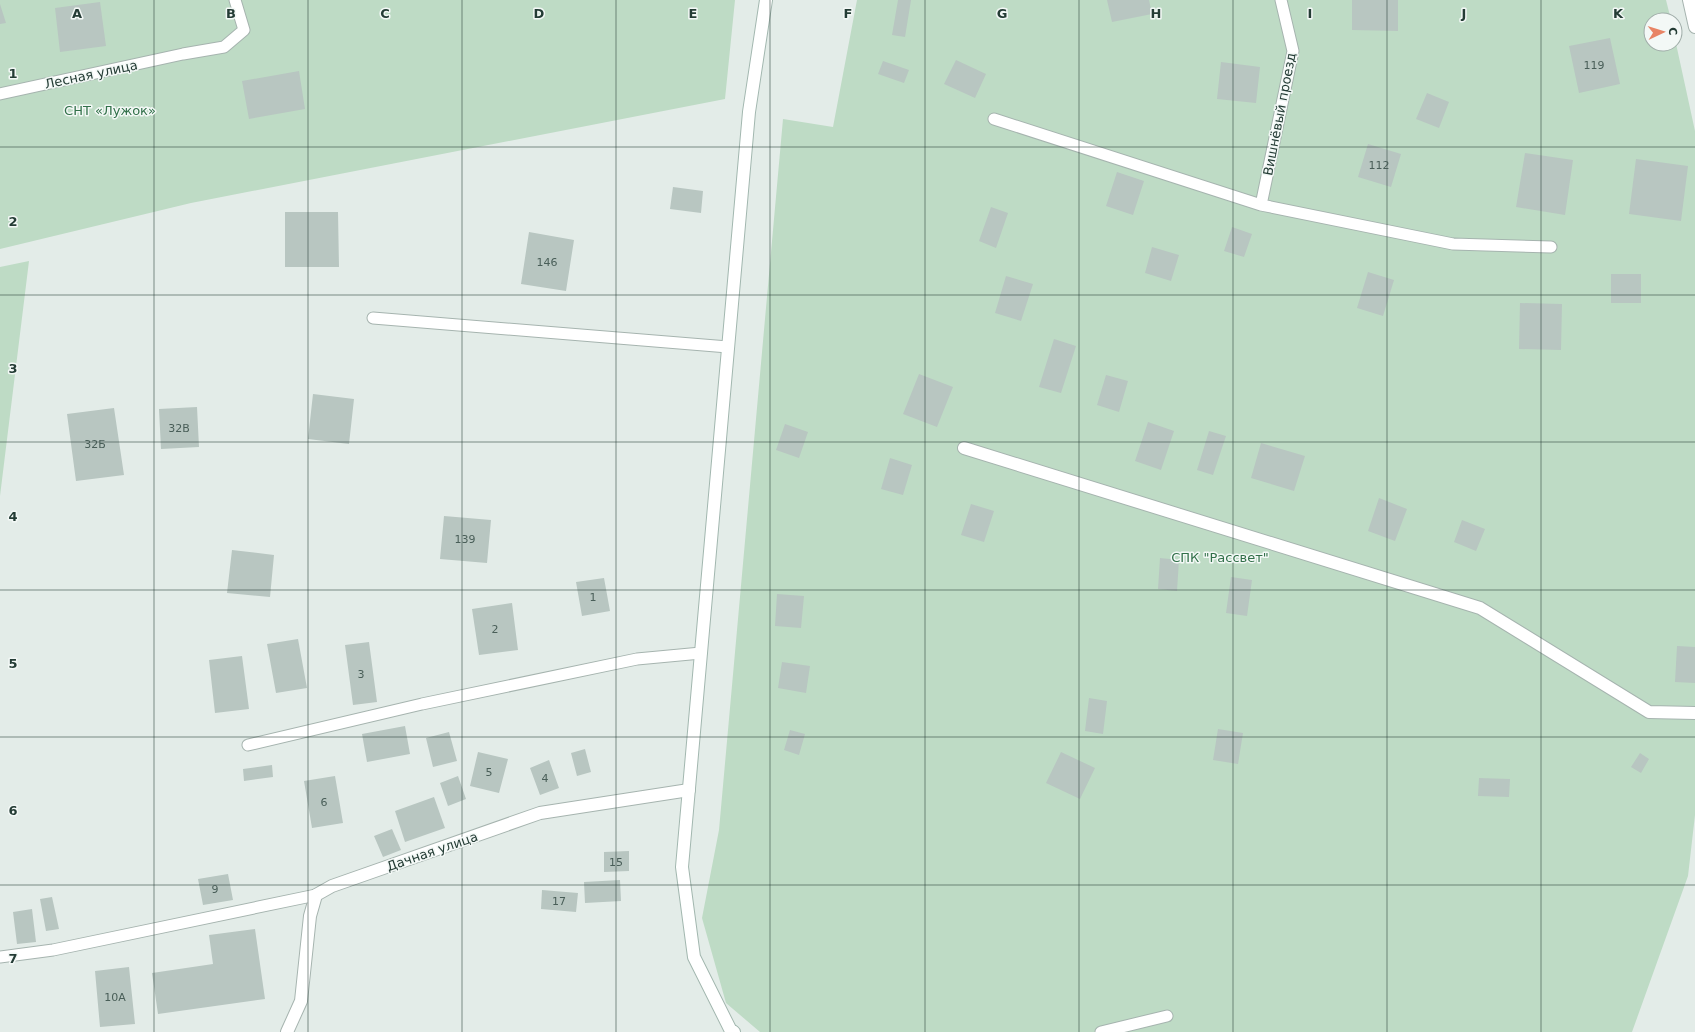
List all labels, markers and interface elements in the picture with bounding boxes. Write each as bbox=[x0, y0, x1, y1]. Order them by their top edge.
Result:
text: A bbox=[72, 6, 82, 21]
text: B bbox=[226, 6, 236, 21]
text: C bbox=[380, 6, 390, 21]
text: D bbox=[534, 6, 545, 21]
text: E bbox=[689, 6, 697, 21]
text: F bbox=[844, 6, 852, 21]
text: G bbox=[997, 6, 1007, 21]
text: H bbox=[1151, 6, 1161, 21]
text: I bbox=[1308, 6, 1312, 21]
text: J bbox=[1461, 6, 1466, 21]
text: K bbox=[1613, 6, 1624, 21]
north arrow bbox=[1643, 12, 1683, 52]
text: С bbox=[1666, 27, 1679, 36]
street label: Вишнёвый проезд bbox=[1260, 51, 1299, 177]
street label: Лесная улица bbox=[43, 57, 139, 92]
house number: 119 bbox=[1584, 59, 1605, 72]
text: 1 bbox=[8, 66, 18, 81]
park label: СНТ «Лужок» bbox=[64, 103, 156, 118]
house number: 112 bbox=[1369, 159, 1390, 172]
text: 2 bbox=[8, 214, 18, 229]
house number: 146 bbox=[537, 256, 558, 269]
text: 3 bbox=[8, 361, 18, 376]
house number: 32В bbox=[168, 422, 190, 435]
house number: 32Б bbox=[84, 438, 106, 451]
text: 4 bbox=[8, 509, 18, 524]
house number: 139 bbox=[455, 533, 476, 546]
park label: СПК "Рассвет" bbox=[1171, 550, 1269, 565]
house number: 1 bbox=[590, 591, 597, 604]
house number: 2 bbox=[492, 623, 499, 636]
text: 5 bbox=[8, 656, 18, 671]
house number: 3 bbox=[358, 668, 365, 681]
house number: 5 bbox=[486, 766, 493, 779]
house number: 4 bbox=[542, 772, 549, 785]
house number: 6 bbox=[321, 796, 328, 809]
text: 6 bbox=[8, 803, 18, 818]
street label: Дачная улица bbox=[385, 829, 480, 874]
house number: 15 bbox=[609, 856, 623, 869]
house number: 9 bbox=[212, 883, 219, 896]
house number: 17 bbox=[552, 895, 566, 908]
text: 7 bbox=[8, 951, 18, 966]
house number: 10А bbox=[104, 991, 126, 1004]

